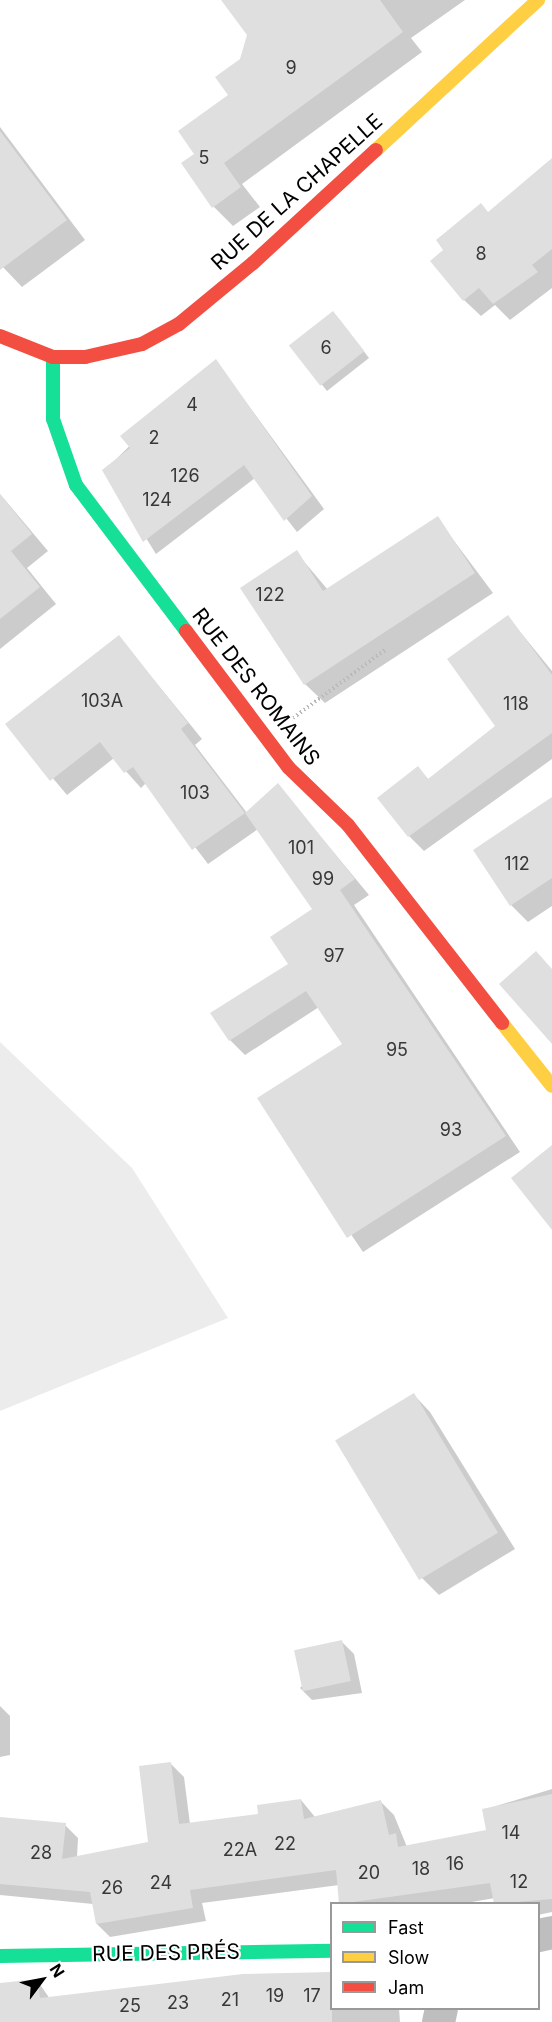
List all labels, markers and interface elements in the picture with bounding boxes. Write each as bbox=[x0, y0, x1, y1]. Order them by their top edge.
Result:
house number: 9 bbox=[285, 57, 297, 79]
street label: RUE DE LA CHAPELLE bbox=[206, 109, 388, 275]
house number: 5 bbox=[199, 147, 209, 169]
house number: 8 bbox=[475, 243, 487, 265]
house number: 6 bbox=[320, 337, 332, 359]
house number: 4 bbox=[186, 394, 198, 416]
house number: 2 bbox=[149, 427, 159, 449]
house number: 126 bbox=[170, 465, 200, 487]
house number: 124 bbox=[142, 489, 172, 511]
house number: 122 bbox=[255, 584, 285, 606]
street label: RUE DES ROMAINS bbox=[187, 603, 325, 771]
house number: 103A bbox=[81, 690, 123, 712]
house number: 118 bbox=[503, 693, 529, 715]
house number: 103 bbox=[180, 782, 210, 804]
house number: 101 bbox=[288, 837, 314, 859]
house number: 112 bbox=[504, 853, 530, 875]
house number: 99 bbox=[312, 868, 334, 890]
house number: 97 bbox=[324, 945, 344, 967]
house number: 95 bbox=[386, 1039, 408, 1061]
house number: 93 bbox=[440, 1119, 462, 1141]
house number: 14 bbox=[502, 1822, 520, 1844]
house number: 22 bbox=[274, 1833, 296, 1855]
house number: 22A bbox=[223, 1839, 257, 1861]
house number: 28 bbox=[30, 1842, 52, 1864]
house number: 16 bbox=[446, 1853, 464, 1875]
house number: 18 bbox=[412, 1858, 430, 1880]
house number: 20 bbox=[358, 1862, 380, 1884]
house number: 12 bbox=[510, 1871, 528, 1893]
house number: 24 bbox=[150, 1872, 172, 1894]
house number: 26 bbox=[101, 1877, 123, 1899]
legend bbox=[330, 1902, 540, 2010]
text: Fast bbox=[388, 1917, 424, 1938]
street label: RUE DES PRÉS bbox=[92, 1939, 240, 1967]
text: Slow bbox=[388, 1947, 429, 1968]
north arrow bbox=[12, 1950, 72, 2010]
text: N bbox=[46, 1960, 69, 1981]
text: Jam bbox=[388, 1977, 424, 1998]
house number: 19 bbox=[266, 1985, 284, 2007]
house number: 17 bbox=[303, 1985, 321, 2007]
house number: 21 bbox=[221, 1989, 239, 2011]
house number: 23 bbox=[167, 1992, 189, 2014]
house number: 25 bbox=[119, 1995, 141, 2017]

